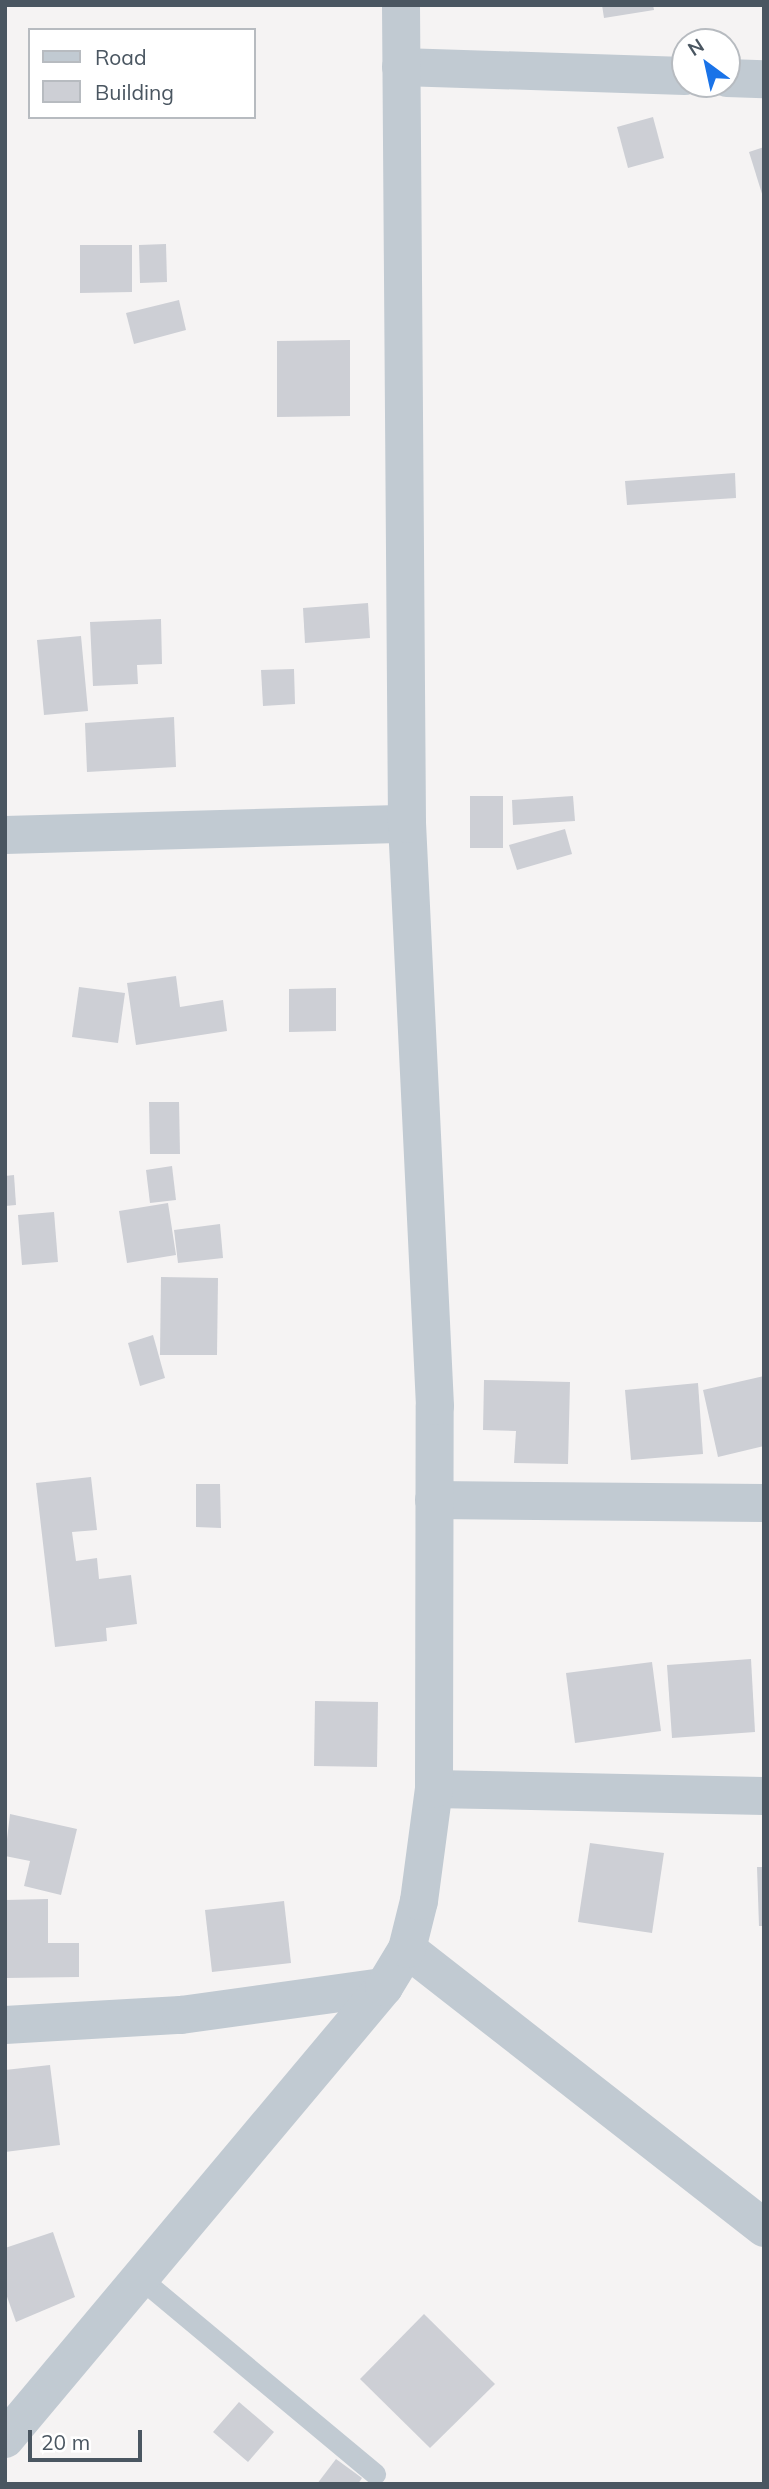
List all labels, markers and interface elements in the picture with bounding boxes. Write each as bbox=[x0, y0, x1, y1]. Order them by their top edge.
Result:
legend bbox=[28, 28, 256, 119]
north arrow bbox=[671, 28, 741, 98]
text: N bbox=[683, 33, 708, 61]
text: Road bbox=[95, 44, 146, 70]
text: Building bbox=[95, 79, 174, 105]
scale bar bbox=[32, 2416, 145, 2460]
text: 20 m bbox=[41, 2429, 90, 2455]

